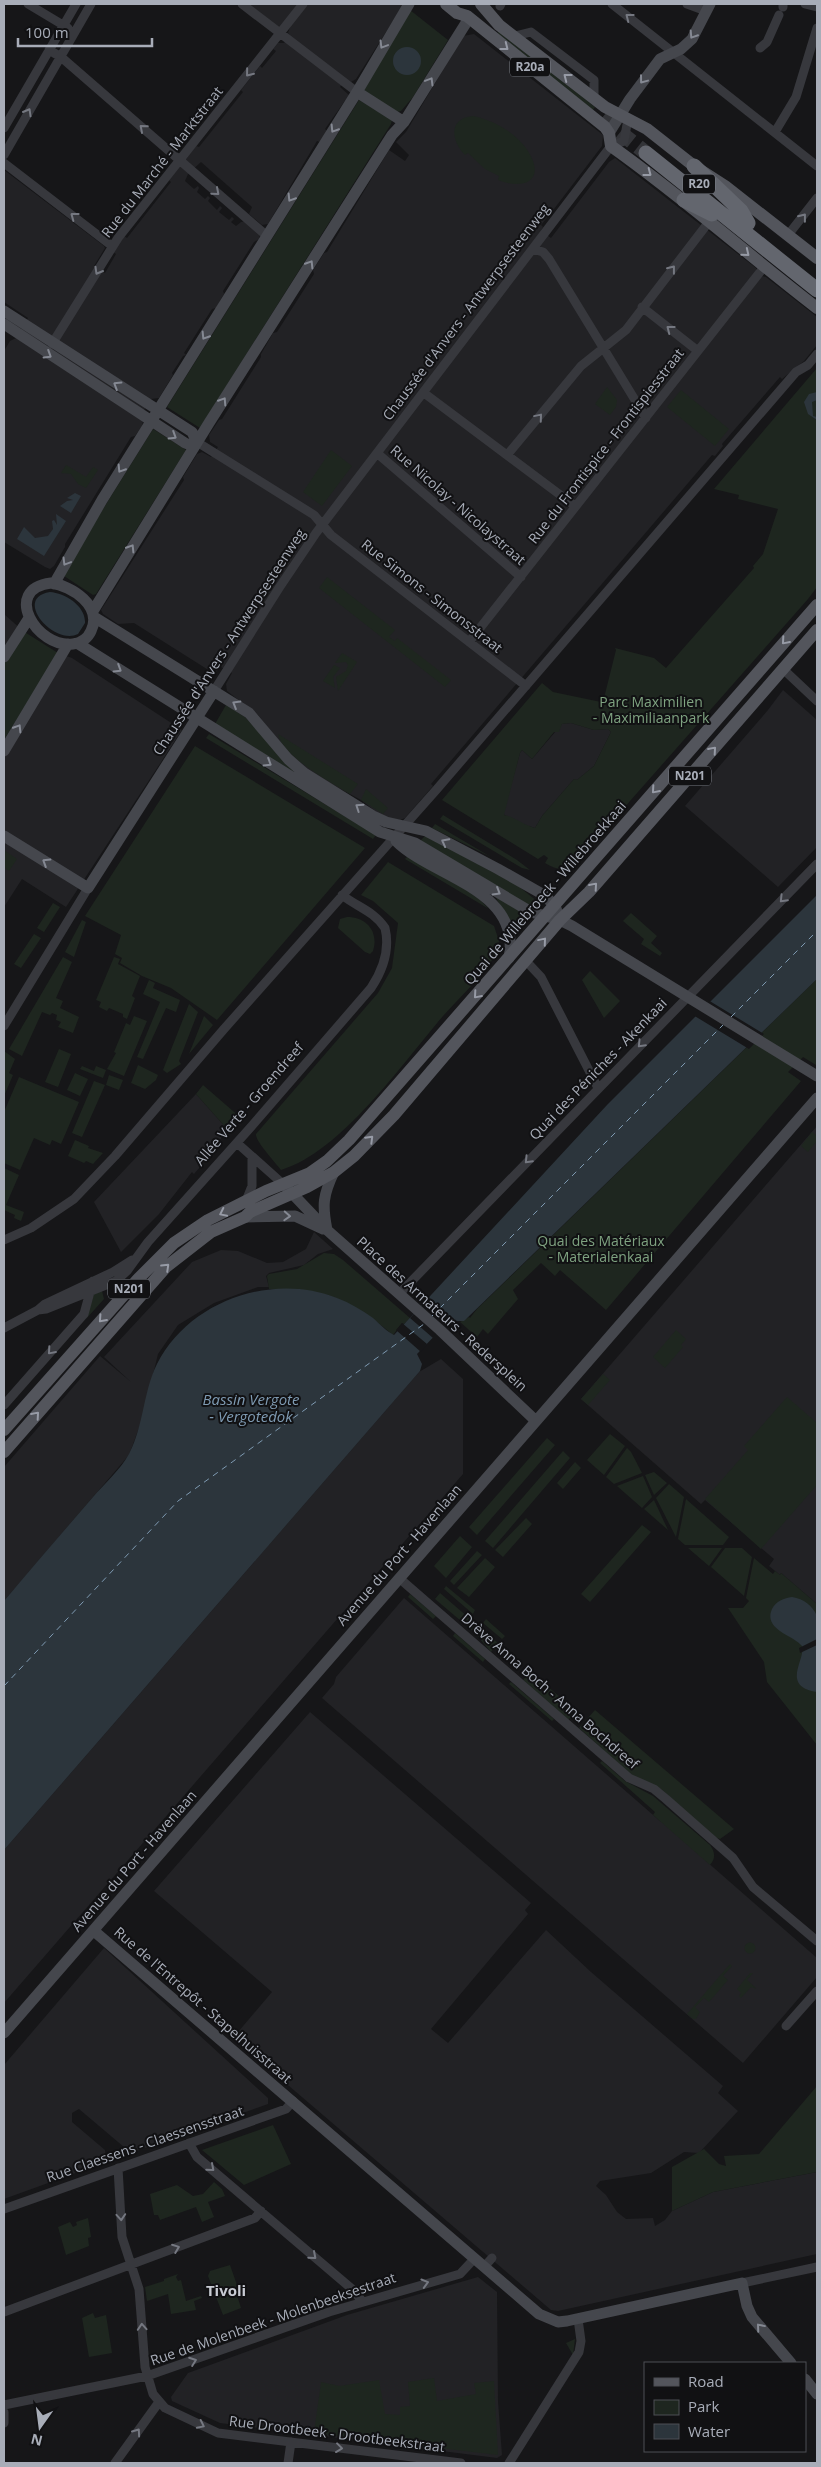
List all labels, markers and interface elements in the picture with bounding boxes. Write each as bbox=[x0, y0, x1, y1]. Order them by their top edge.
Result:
scale bar bbox=[18, 15, 151, 47]
one-way arrow bbox=[626, 15, 635, 23]
text: 100 m bbox=[25, 22, 69, 42]
one-way arrow bbox=[690, 29, 700, 38]
one-way arrow bbox=[380, 40, 390, 49]
one-way arrow bbox=[499, 42, 508, 50]
road number: R20a bbox=[510, 58, 550, 76]
one-way arrow bbox=[247, 67, 255, 76]
one-way arrow bbox=[564, 74, 573, 82]
one-way arrow bbox=[641, 74, 649, 83]
one-way arrow bbox=[423, 77, 433, 86]
street label: Rue du Marché - Marktstraat bbox=[97, 82, 227, 241]
one-way arrow bbox=[22, 109, 32, 118]
one-way arrow bbox=[331, 123, 340, 132]
one-way arrow bbox=[139, 125, 148, 134]
one-way arrow bbox=[642, 167, 652, 176]
road number: R20 bbox=[683, 174, 715, 193]
one-way arrow bbox=[211, 186, 220, 195]
one-way arrow bbox=[287, 193, 297, 202]
street label: Chaussée d'Anvers - Antwerpsesteenweg bbox=[378, 199, 554, 424]
one-way arrow bbox=[70, 213, 79, 222]
one-way arrow bbox=[797, 214, 805, 223]
one-way arrow bbox=[740, 248, 749, 256]
one-way arrow bbox=[304, 260, 314, 269]
one-way arrow bbox=[666, 265, 675, 275]
one-way arrow bbox=[94, 266, 104, 275]
one-way arrow bbox=[666, 326, 676, 335]
one-way arrow bbox=[201, 331, 211, 340]
street label: Rue du Frontispice - Frontispiesstraat bbox=[523, 344, 688, 547]
one-way arrow bbox=[42, 348, 51, 358]
one-way arrow bbox=[113, 381, 122, 391]
one-way arrow bbox=[217, 397, 226, 406]
one-way arrow bbox=[534, 413, 543, 422]
one-way arrow bbox=[168, 429, 177, 439]
street label: Rue Nicolay - Nicolaystraat bbox=[387, 441, 530, 569]
one-way arrow bbox=[118, 464, 128, 473]
street label: Chaussée d'Anvers - Antwerpsesteenweg bbox=[148, 524, 309, 759]
street label: Rue Simons - Simonsstraat bbox=[358, 535, 507, 657]
one-way arrow bbox=[125, 544, 134, 554]
one-way arrow bbox=[62, 557, 72, 566]
one-way arrow bbox=[782, 636, 791, 645]
one-way arrow bbox=[113, 663, 122, 673]
park label: Parc Maximilien - Maximiliaanpark bbox=[593, 692, 710, 727]
one-way arrow bbox=[232, 701, 241, 711]
one-way arrow bbox=[12, 725, 21, 734]
one-way arrow bbox=[707, 747, 716, 756]
one-way arrow bbox=[263, 757, 272, 767]
road number: N201 bbox=[669, 766, 711, 786]
one-way arrow bbox=[652, 785, 661, 794]
street label: Quai de Willebroeck - Willebroekkaai bbox=[459, 797, 630, 989]
one-way arrow bbox=[356, 804, 365, 813]
one-way arrow bbox=[442, 838, 451, 848]
one-way arrow bbox=[43, 859, 52, 868]
one-way arrow bbox=[588, 882, 597, 891]
one-way arrow bbox=[492, 886, 501, 896]
one-way arrow bbox=[780, 893, 789, 902]
one-way arrow bbox=[537, 937, 546, 946]
one-way arrow bbox=[473, 989, 482, 998]
street label: Quai des Péniches - Akenkaai bbox=[525, 994, 671, 1144]
street label: Allée Verte - Groendreef bbox=[190, 1037, 308, 1169]
one-way arrow bbox=[638, 1038, 647, 1047]
one-way arrow bbox=[364, 1136, 373, 1145]
one-way arrow bbox=[525, 1154, 534, 1163]
one-way arrow bbox=[219, 1207, 228, 1217]
one-way arrow bbox=[284, 1210, 292, 1221]
park label: Quai des Matériaux - Materialenkaai bbox=[537, 1231, 665, 1266]
street label: Place des Armateurs - Redersplein bbox=[353, 1232, 532, 1395]
one-way arrow bbox=[161, 1264, 170, 1273]
road number: N201 bbox=[108, 1280, 150, 1298]
one-way arrow bbox=[99, 1313, 108, 1322]
one-way arrow bbox=[48, 1345, 57, 1354]
water label: Bassin Vergote - Vergotedok bbox=[202, 1389, 300, 1426]
one-way arrow bbox=[30, 1412, 38, 1421]
street label: Avenue du Port - Havenlaan bbox=[332, 1480, 465, 1629]
street label: Drève Anna Boch - Anna Bochdreef bbox=[458, 1608, 644, 1774]
street label: Avenue du Port - Havenlaan bbox=[67, 1786, 200, 1935]
street label: Rue de l'Entrepôt - Stapelhuisstraat bbox=[110, 1922, 296, 2087]
street label: Rue Claessens - Claessensstraat bbox=[44, 2101, 246, 2186]
one-way arrow bbox=[206, 2163, 215, 2172]
one-way arrow bbox=[115, 2213, 126, 2221]
one-way arrow bbox=[171, 2244, 180, 2254]
one-way arrow bbox=[307, 2250, 316, 2259]
street label: Rue de Molenbeek - Molenbeeksestraat bbox=[148, 2267, 398, 2370]
one-way arrow bbox=[421, 2279, 429, 2289]
district label: Tivoli bbox=[206, 2280, 246, 2300]
one-way arrow bbox=[136, 2323, 147, 2331]
one-way arrow bbox=[757, 2323, 766, 2332]
one-way arrow bbox=[188, 2357, 197, 2367]
legend bbox=[644, 2362, 806, 2452]
text: Road bbox=[688, 2371, 724, 2391]
text: Park bbox=[688, 2396, 719, 2416]
north arrow bbox=[15, 2402, 65, 2452]
street label: Rue Drootbeek - Drootbeekstraat bbox=[228, 2411, 446, 2456]
one-way arrow bbox=[196, 2419, 205, 2429]
text: Water bbox=[688, 2421, 730, 2441]
one-way arrow bbox=[131, 2429, 140, 2438]
text: N bbox=[29, 2430, 45, 2451]
one-way arrow bbox=[335, 2442, 343, 2453]

